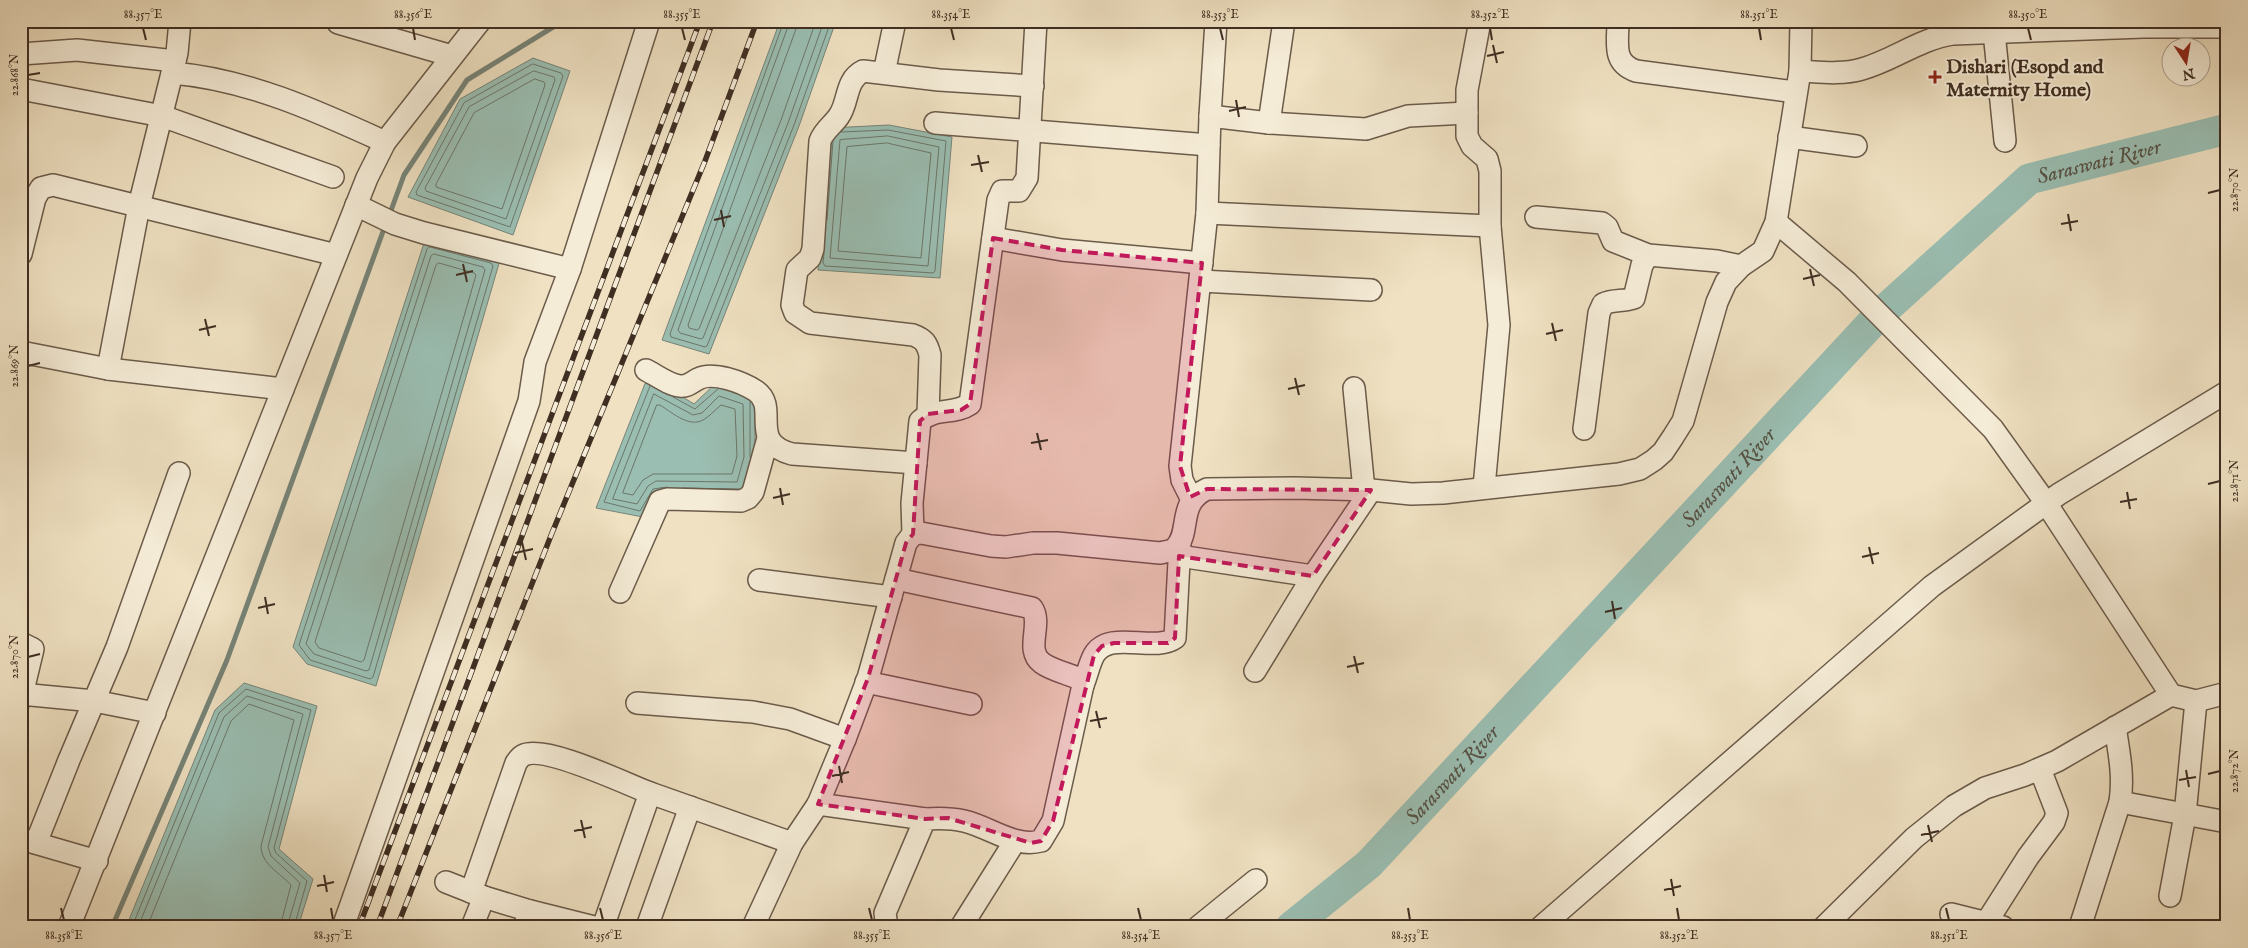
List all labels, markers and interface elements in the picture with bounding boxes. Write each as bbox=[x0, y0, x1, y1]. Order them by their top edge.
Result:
text: 88.357°E bbox=[124, 7, 162, 22]
text: 88.356°E bbox=[394, 7, 432, 22]
text: 88.355°E bbox=[663, 7, 701, 22]
text: 88.354°E bbox=[932, 7, 970, 22]
text: 88.353°E bbox=[1201, 7, 1239, 22]
text: 88.352°E bbox=[1471, 7, 1509, 22]
text: 88.351°E bbox=[1740, 7, 1778, 22]
text: 88.350°E bbox=[2009, 7, 2047, 22]
north arrow bbox=[2160, 38, 2210, 88]
text: 22.868°N bbox=[7, 53, 22, 96]
place label: Dishari (Esopd and Maternity Home) bbox=[1946, 55, 2105, 103]
text: N bbox=[2181, 63, 2197, 84]
marker: Dishari (Esopd and Maternity Home) bbox=[1928, 70, 1942, 84]
water label: Saraswati River bbox=[2034, 134, 2165, 191]
text: 22.870°N bbox=[2227, 167, 2242, 212]
text: 22.869°N bbox=[7, 344, 22, 388]
water label: Saraswati River bbox=[1676, 422, 1783, 534]
text: 22.871°N bbox=[2227, 459, 2242, 502]
text: 22.870°N bbox=[7, 634, 22, 679]
water label: Saraswati River bbox=[1400, 720, 1507, 832]
text: 22.872°N bbox=[2227, 748, 2242, 793]
text: 88.358°E bbox=[45, 928, 83, 943]
text: 88.357°E bbox=[314, 928, 352, 943]
text: 88.356°E bbox=[584, 928, 622, 943]
text: 88.355°E bbox=[853, 928, 891, 943]
text: 88.354°E bbox=[1122, 928, 1160, 943]
text: 88.353°E bbox=[1391, 928, 1429, 943]
text: 88.352°E bbox=[1660, 928, 1698, 943]
text: 88.351°E bbox=[1930, 928, 1968, 943]

